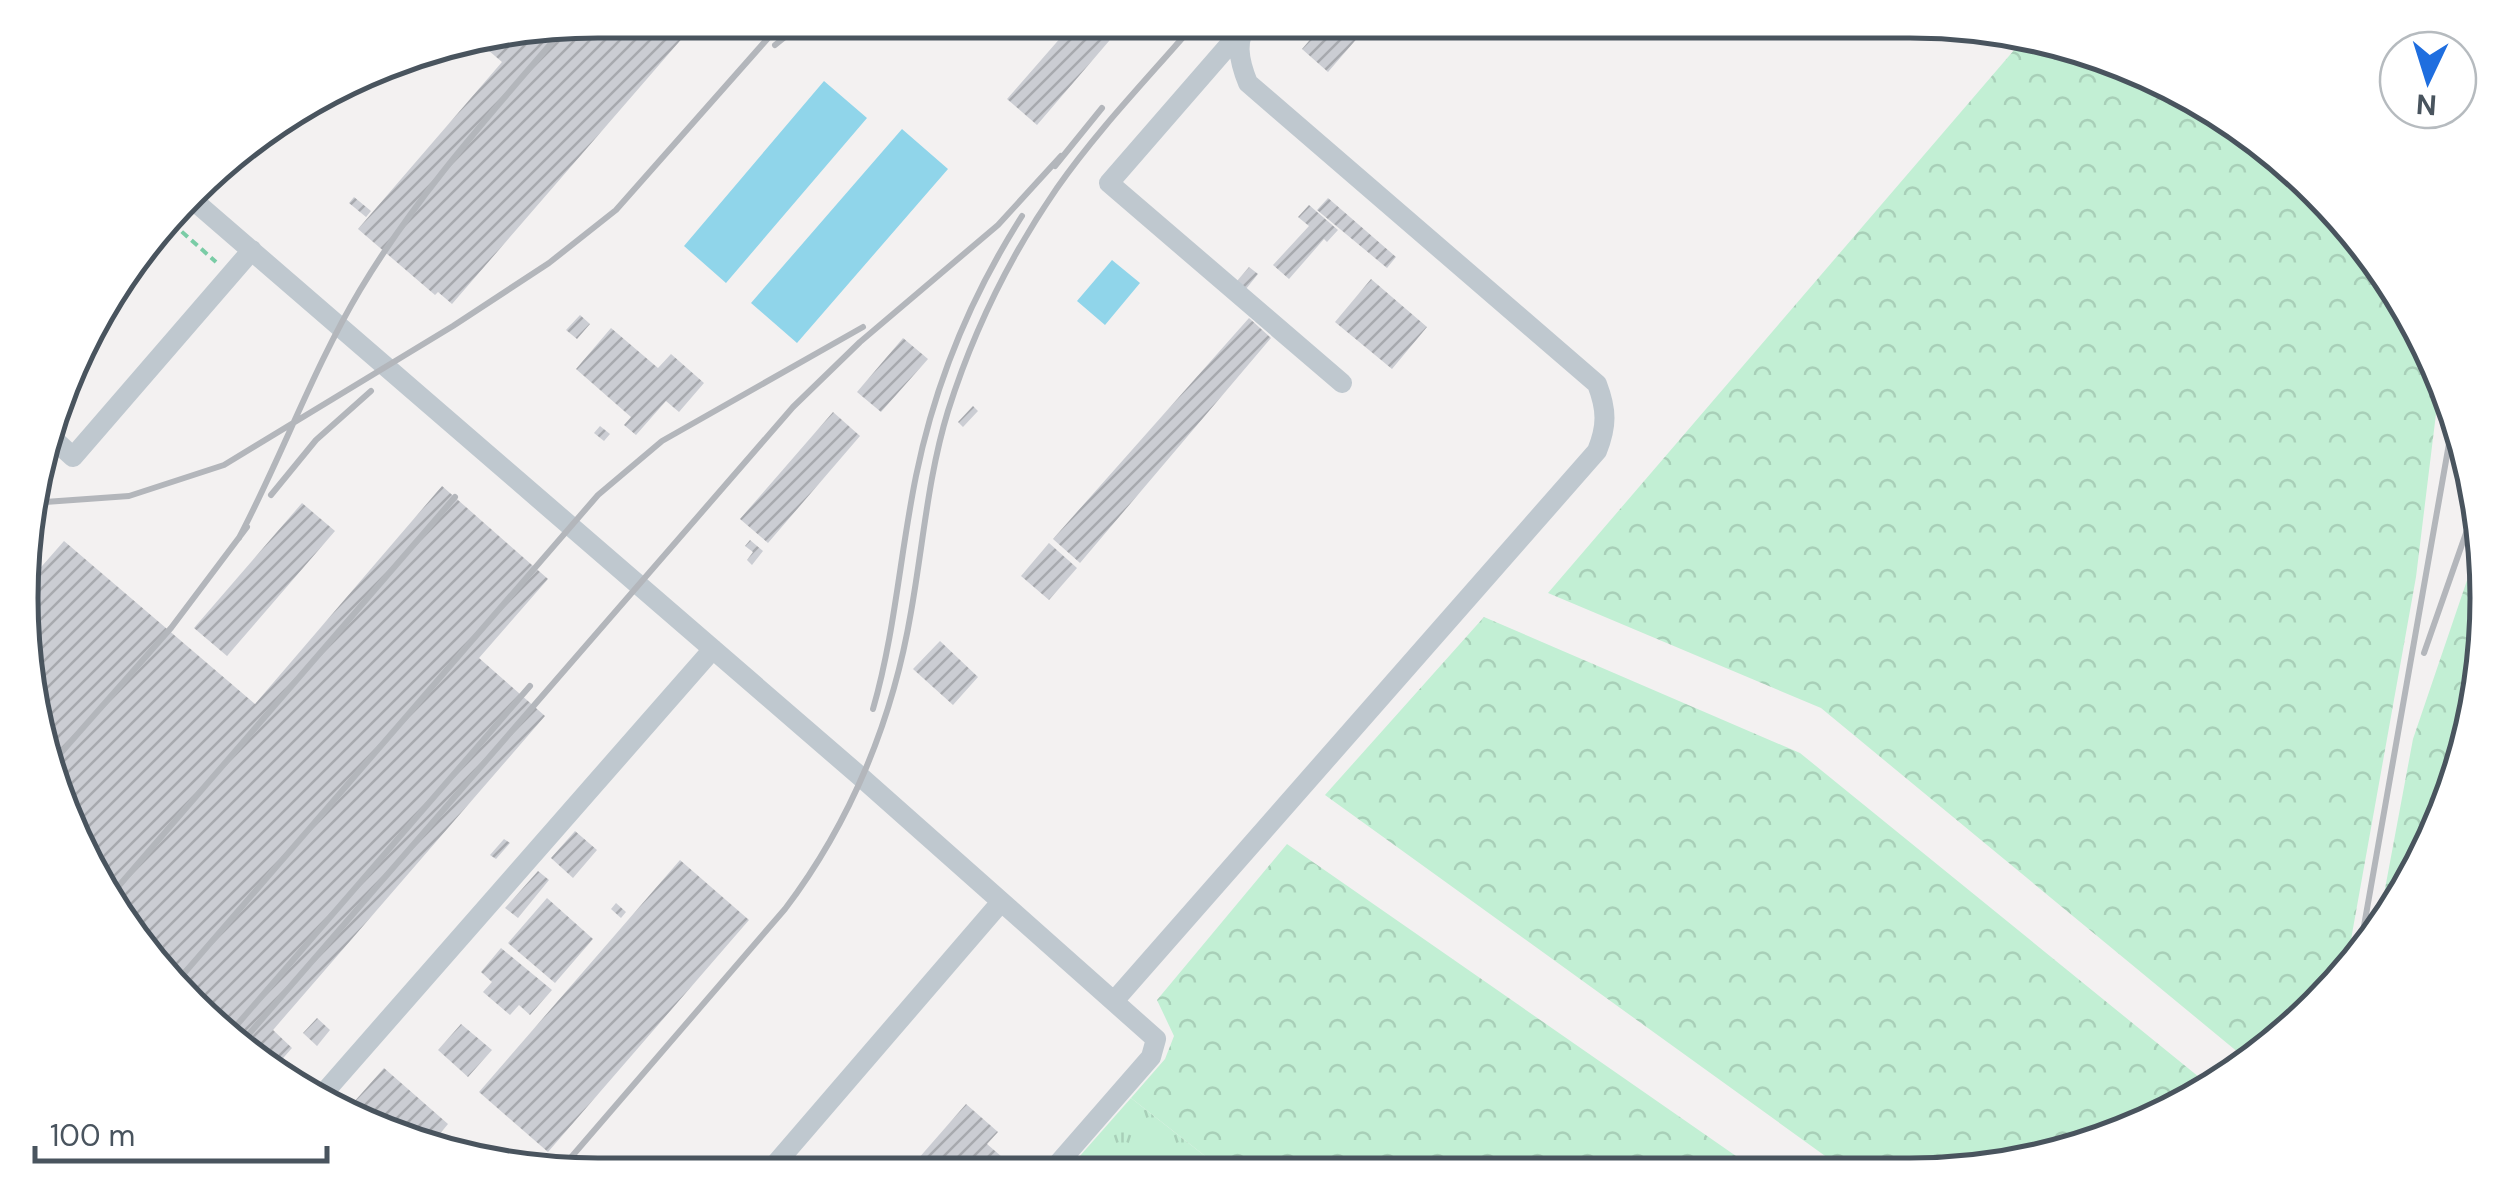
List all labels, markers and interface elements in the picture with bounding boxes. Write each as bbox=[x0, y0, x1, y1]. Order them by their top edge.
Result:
north arrow bbox=[2378, 30, 2478, 130]
text: N bbox=[2415, 85, 2438, 124]
scale bar bbox=[35, 1101, 328, 1163]
text: 100 m bbox=[50, 1116, 135, 1155]

